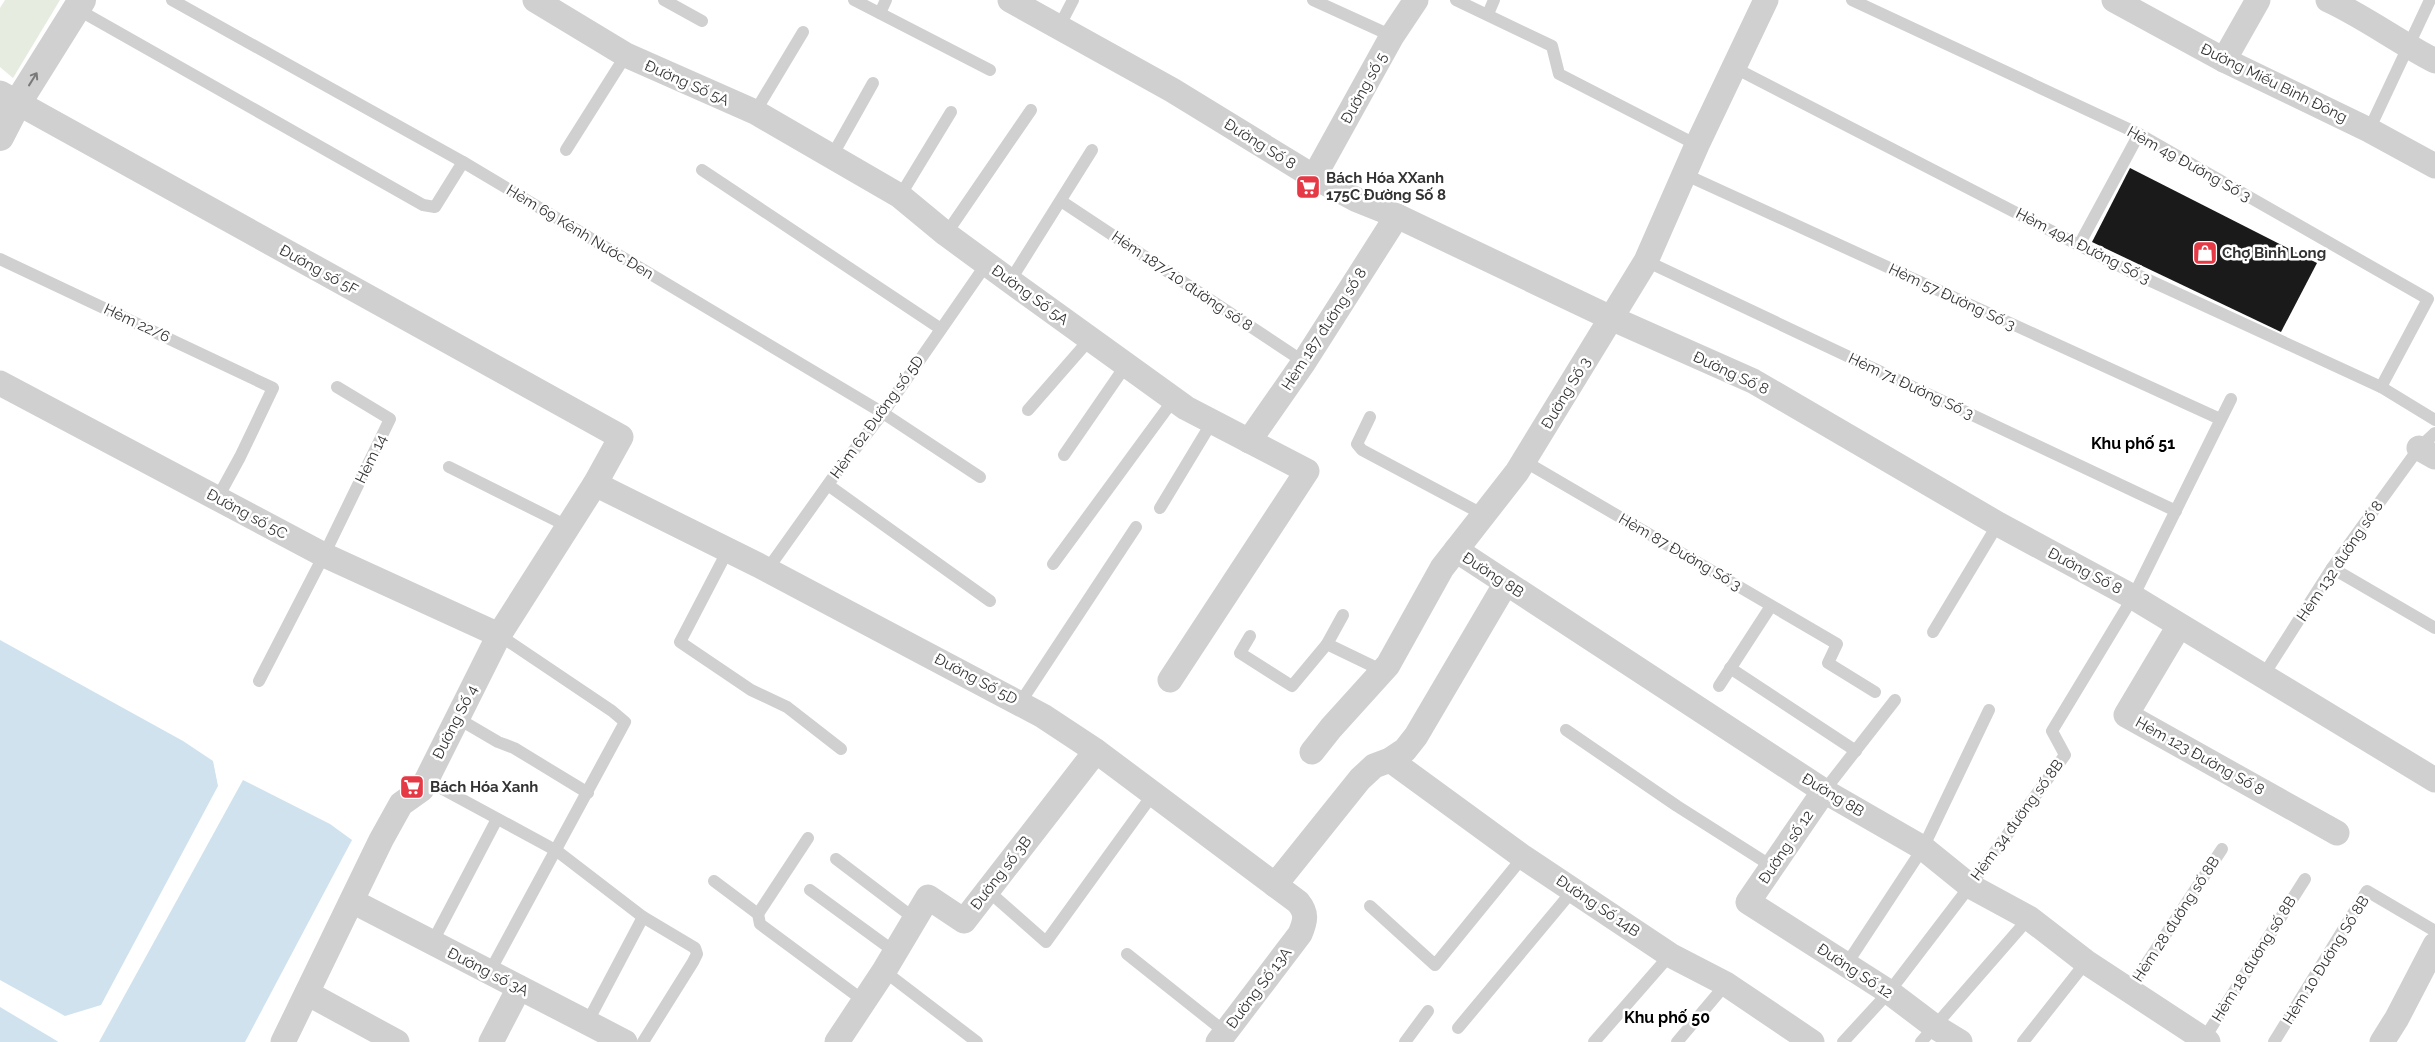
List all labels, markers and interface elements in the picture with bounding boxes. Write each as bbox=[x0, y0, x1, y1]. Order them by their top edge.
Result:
street label: Đường Miếu Bình Đông bbox=[2198, 40, 2350, 126]
street label: Đường số 5 bbox=[1337, 49, 1391, 127]
street label: Đường Số 5A bbox=[642, 56, 732, 110]
one-way arrow bbox=[28, 73, 38, 87]
street label: Đường Số 8 bbox=[1221, 115, 1299, 173]
street label: Hẻm 49 Đường Số 3 bbox=[2124, 123, 2254, 205]
place label: Bách Hóa XXanh 175C Đường Số 8 bbox=[1326, 169, 1446, 204]
supermarket icon: Bách Hóa XXanh 175C Đường Số 8 bbox=[1295, 174, 1321, 200]
street label: Hẻm 69 Kênh Nước Đen bbox=[503, 181, 657, 283]
street label: Hẻm 49A Đường Số 3 bbox=[2013, 204, 2153, 288]
street label: Hẻm 187/10 đường số 8 bbox=[1108, 227, 1256, 335]
shop icon: Chợ Bình Long bbox=[2192, 240, 2218, 266]
street label: Đường số 5F bbox=[276, 241, 362, 299]
place label: Chợ Bình Long bbox=[2222, 244, 2326, 262]
street label: Hẻm 57 Đường Số 3 bbox=[1886, 260, 2018, 334]
street label: Đường Số 5A bbox=[988, 261, 1072, 329]
street label: Hẻm 187 đường số 8 bbox=[1278, 264, 1370, 394]
street label: Hẻm 22/6 bbox=[101, 300, 173, 346]
street label: Đường Số 8 bbox=[1690, 348, 1772, 398]
street label: Hẻm 71 Đường Số 3 bbox=[1846, 349, 1976, 423]
street label: Hẻm 62 Đường số 5D bbox=[826, 352, 928, 482]
street label: Đường Số 3 bbox=[1538, 354, 1594, 432]
street label: Hẻm 14 bbox=[351, 432, 391, 486]
district label: Khu phố 51 bbox=[2091, 434, 2175, 453]
street label: Đường số 5C bbox=[204, 485, 290, 543]
street label: Hẻm 132 đường số 8 bbox=[2293, 497, 2387, 625]
street label: Hẻm 87 Đường Số 3 bbox=[1615, 510, 1745, 594]
street label: Đường Số 8 bbox=[2045, 544, 2125, 598]
street label: Đường 8B bbox=[1459, 549, 1527, 601]
street label: Đường Số 5D bbox=[931, 650, 1021, 708]
street label: Đường Số 4 bbox=[429, 682, 481, 762]
street label: Hẻm 123 Đường Số 8 bbox=[2132, 713, 2268, 799]
street label: Hẻm 34 đường số 8B bbox=[1967, 756, 2067, 884]
street label: Đường 8B bbox=[1799, 769, 1867, 821]
supermarket icon: Bách Hóa Xanh bbox=[399, 774, 425, 800]
place label: Bách Hóa Xanh bbox=[430, 778, 538, 796]
street label: Đường số 12 bbox=[1755, 807, 1817, 887]
street label: Đường số 3B bbox=[967, 833, 1035, 913]
street label: Hẻm 28 đường số 8B bbox=[2129, 853, 2223, 985]
street label: Đường Số 14B bbox=[1553, 871, 1643, 941]
street label: Hẻm 10 Đường Số 8B bbox=[2279, 892, 2373, 1028]
street label: Hẻm 18 đường số 8B bbox=[2208, 893, 2300, 1025]
street label: Đường Số 12 bbox=[1814, 940, 1896, 1002]
street label: Đường số 3A bbox=[444, 944, 532, 1000]
street label: Đường Số 13A bbox=[1223, 944, 1295, 1032]
district label: Khu phố 50 bbox=[1624, 1008, 1710, 1027]

